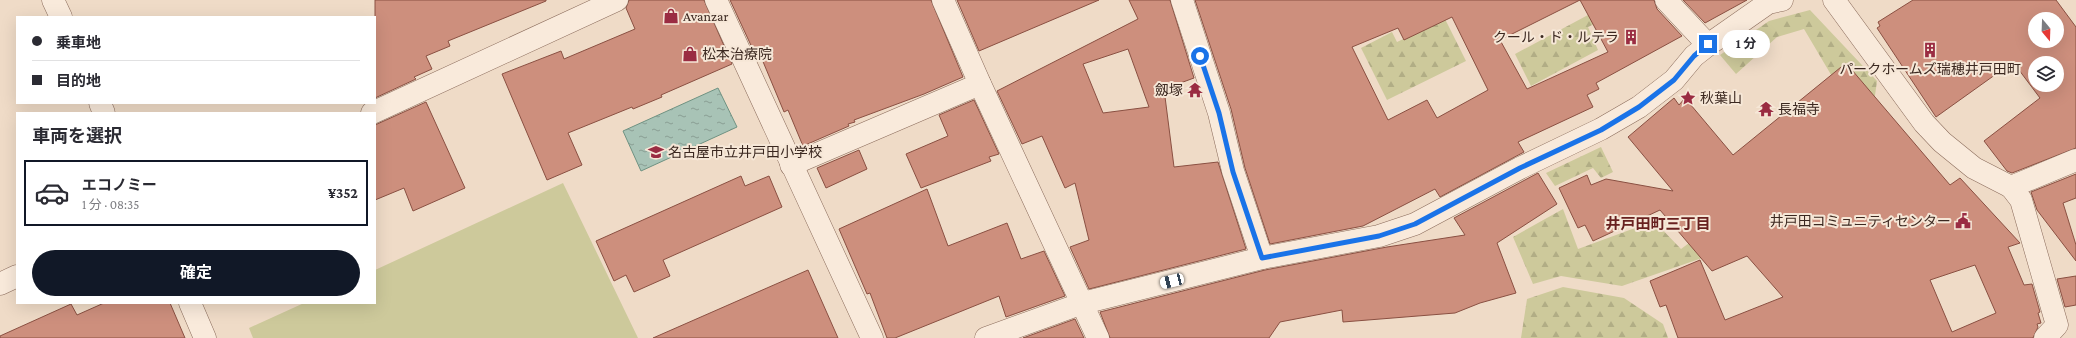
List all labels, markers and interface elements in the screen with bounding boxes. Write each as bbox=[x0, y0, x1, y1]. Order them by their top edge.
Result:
shop icon: Avanzar bbox=[662, 7, 680, 25]
place label: Avanzar bbox=[683, 8, 728, 24]
north arrow bbox=[2028, 12, 2064, 48]
map controls bbox=[2028, 12, 2064, 92]
building icon: クール・ド・ルテラ bbox=[1622, 28, 1640, 46]
place label: クール・ド・ルテラ bbox=[1493, 29, 1619, 45]
callout: 1 分 bbox=[1722, 30, 1770, 58]
text: 乗車地 bbox=[56, 35, 101, 51]
route end bbox=[1699, 35, 1717, 53]
text: 1 分 bbox=[1736, 36, 1756, 51]
building icon: パークホームズ瑞穂井戸田町 bbox=[1921, 41, 1939, 59]
shop icon: 松本治療院 bbox=[681, 45, 699, 63]
place label: 松本治療院 bbox=[702, 46, 772, 62]
route start bbox=[1191, 47, 1209, 65]
button: layers bbox=[2028, 56, 2064, 92]
place label: パークホームズ瑞穂井戸田町 bbox=[1839, 61, 2021, 77]
text: 目的地 bbox=[56, 73, 101, 89]
temple icon: 劔塚 bbox=[1186, 81, 1204, 99]
place label: 劔塚 bbox=[1155, 82, 1183, 98]
place icon: 秋葉山 bbox=[1679, 89, 1697, 107]
place label: 秋葉山 bbox=[1700, 90, 1742, 106]
temple icon: 長福寺 bbox=[1757, 100, 1775, 118]
place label: 長福寺 bbox=[1778, 101, 1820, 117]
text: 車両を選択 bbox=[32, 126, 122, 146]
school or university icon: 名古屋市立井戸田小学校 bbox=[647, 143, 665, 161]
place label: 名古屋市立井戸田小学校 bbox=[668, 144, 822, 160]
icon: car bbox=[34, 175, 70, 211]
text: エコノミー bbox=[82, 177, 157, 193]
text: ¥352 bbox=[328, 185, 358, 201]
text: 1 分 · 08:35 bbox=[82, 197, 139, 212]
public building icon: 井戸田コミュニティセンター bbox=[1954, 212, 1972, 230]
place label: 井戸田コミュニティセンター bbox=[1770, 213, 1951, 229]
district label: 井戸田町三丁目 bbox=[1605, 215, 1711, 232]
button: 確定 bbox=[32, 250, 360, 296]
car bbox=[1159, 272, 1185, 290]

